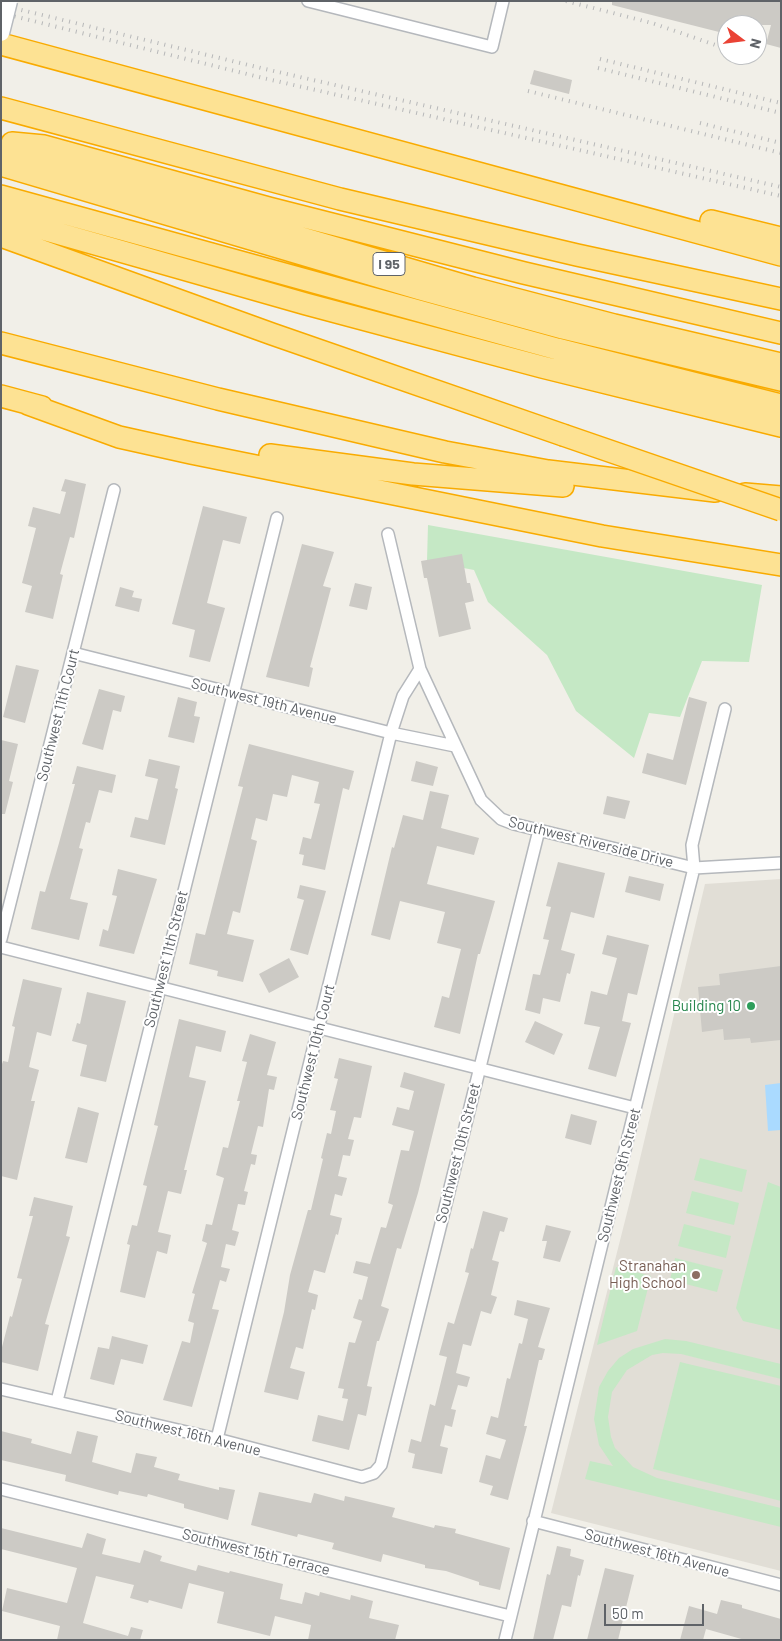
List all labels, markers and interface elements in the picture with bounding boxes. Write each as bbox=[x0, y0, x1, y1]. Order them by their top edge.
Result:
north arrow bbox=[717, 15, 767, 65]
text: N bbox=[747, 37, 765, 50]
road number: I 95 bbox=[373, 252, 405, 276]
street label: Southwest 11th Court bbox=[33, 647, 83, 783]
street label: Southwest 19th Avenue bbox=[189, 674, 339, 728]
street label: Southwest Riverside Drive bbox=[507, 813, 675, 871]
street label: Southwest 11th Street bbox=[140, 889, 192, 1029]
street label: Southwest 10th Court bbox=[287, 982, 339, 1122]
place label: Building 10 bbox=[672, 997, 741, 1015]
marker: Building 10 bbox=[745, 1000, 757, 1012]
street label: Southwest 10th Street bbox=[432, 1081, 484, 1225]
street label: Southwest 9th Street bbox=[594, 1106, 644, 1244]
place label: Stranahan High School bbox=[609, 1257, 686, 1292]
marker: Stranahan High School bbox=[690, 1269, 702, 1281]
street label: Southwest 16th Avenue bbox=[113, 1406, 263, 1460]
street label: Southwest 15th Terrace bbox=[180, 1525, 332, 1579]
street label: Southwest 16th Avenue bbox=[582, 1525, 732, 1581]
scale bar bbox=[607, 1594, 707, 1626]
text: 50 m bbox=[612, 1604, 644, 1622]

